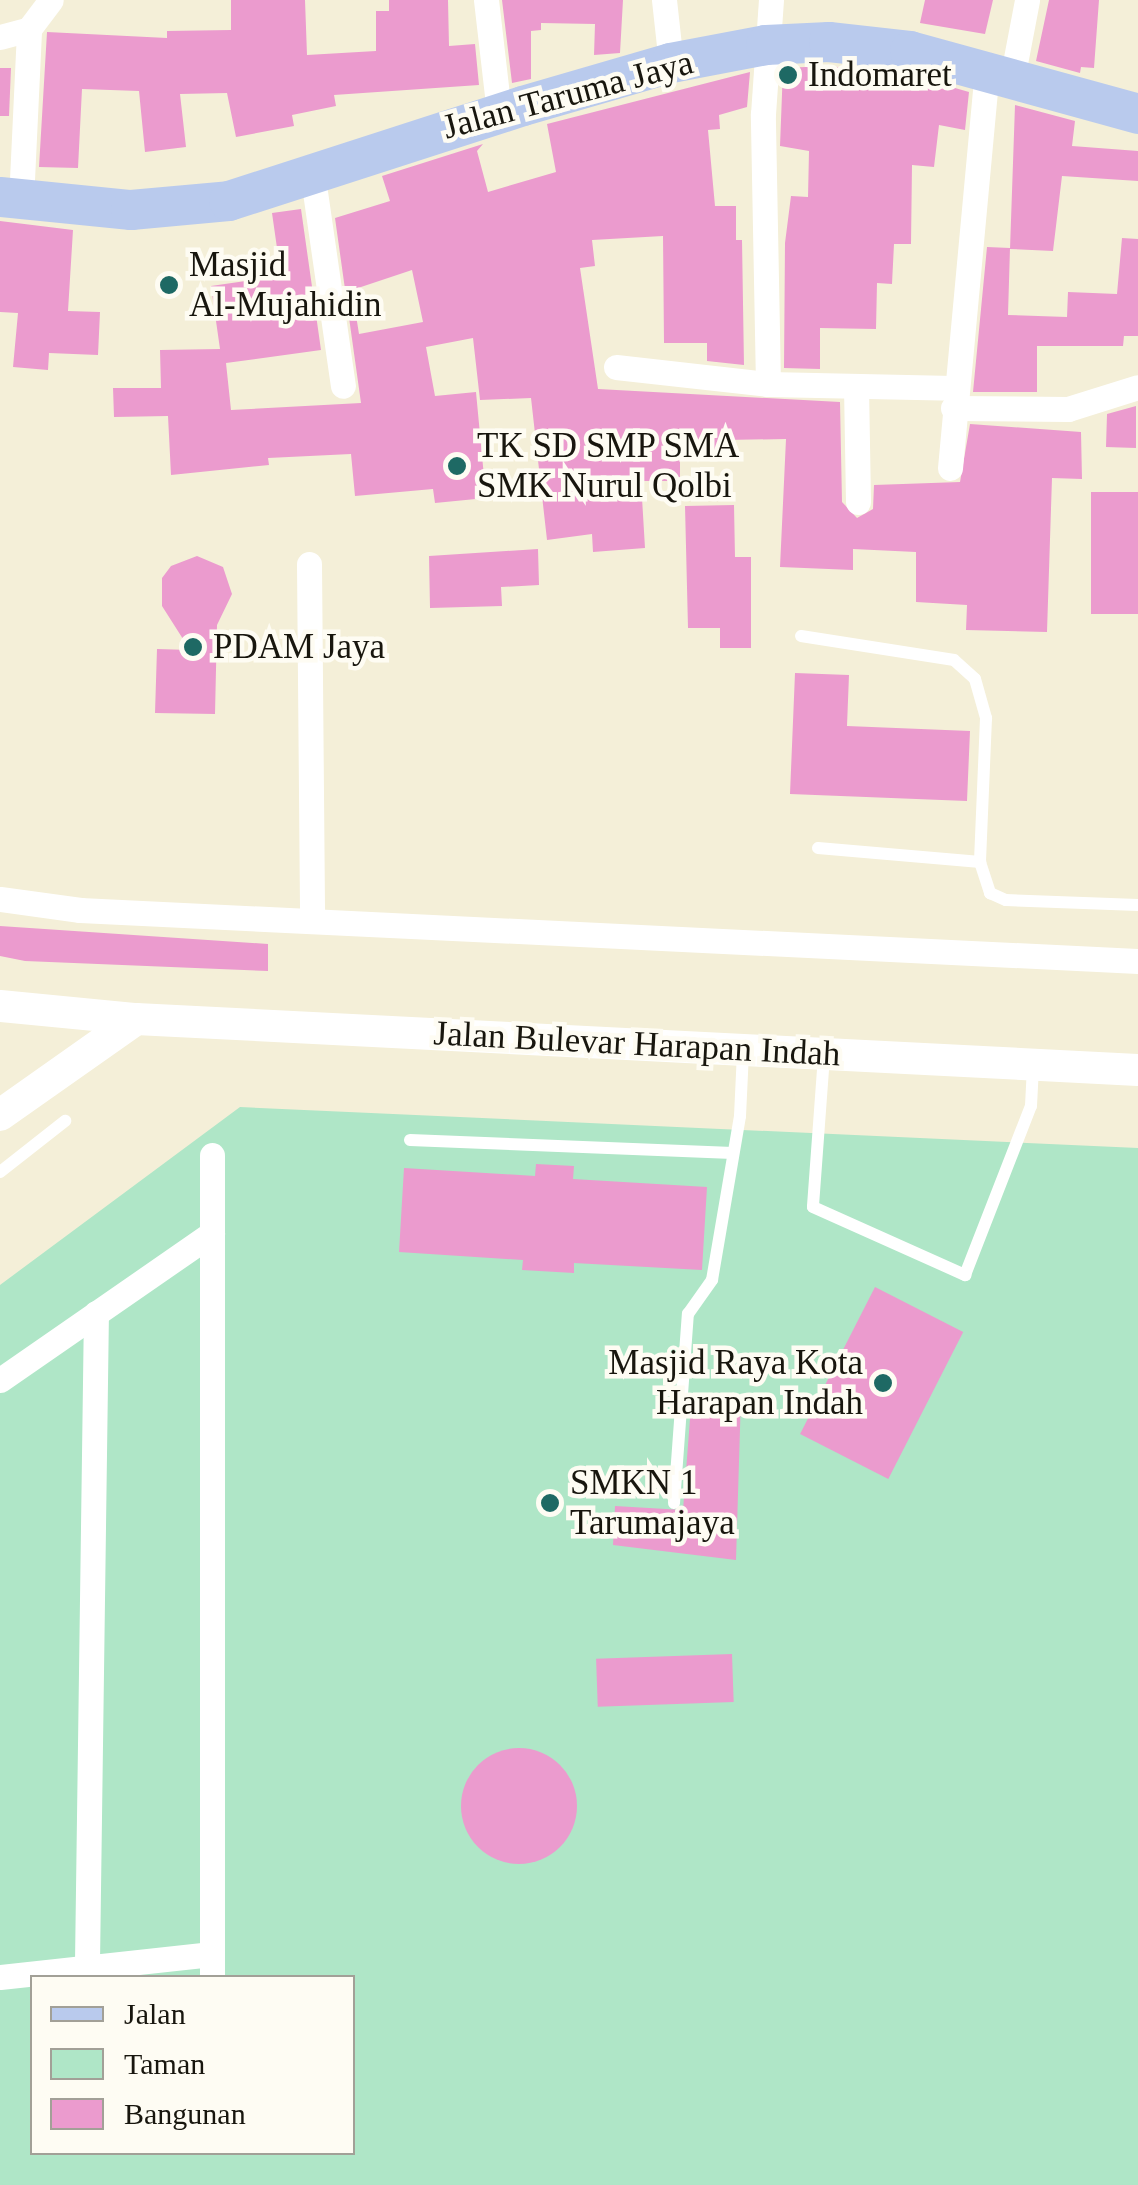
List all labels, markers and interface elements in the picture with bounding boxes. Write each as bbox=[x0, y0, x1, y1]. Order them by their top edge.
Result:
street label: Jalan Taruma Jaya bbox=[438, 41, 698, 149]
place label: Indomaret bbox=[808, 54, 952, 96]
marker: Indomaret bbox=[777, 64, 799, 86]
place label: Masjid Al-Mujahidin bbox=[189, 244, 381, 326]
marker: Masjid Al-Mujahidin bbox=[158, 274, 180, 296]
place label: TK SD SMP SMA SMK Nurul Qolbi bbox=[477, 425, 741, 507]
marker: TK SD SMP SMA SMK Nurul Qolbi bbox=[446, 455, 468, 477]
place label: PDAM Jaya bbox=[213, 626, 385, 668]
marker: PDAM Jaya bbox=[182, 636, 204, 658]
street label: Jalan Bulevar Harapan Indah bbox=[433, 1012, 841, 1076]
place label: Masjid Raya Kota Harapan Indah bbox=[608, 1342, 863, 1424]
marker: Masjid Raya Kota Harapan Indah bbox=[872, 1372, 894, 1394]
place label: SMKN 1 Tarumajaya bbox=[570, 1462, 735, 1544]
marker: SMKN 1 Tarumajaya bbox=[539, 1492, 561, 1514]
legend bbox=[30, 1975, 355, 2155]
text: Jalan bbox=[124, 1997, 186, 2030]
text: Taman bbox=[124, 2047, 205, 2080]
text: Bangunan bbox=[124, 2097, 246, 2130]

